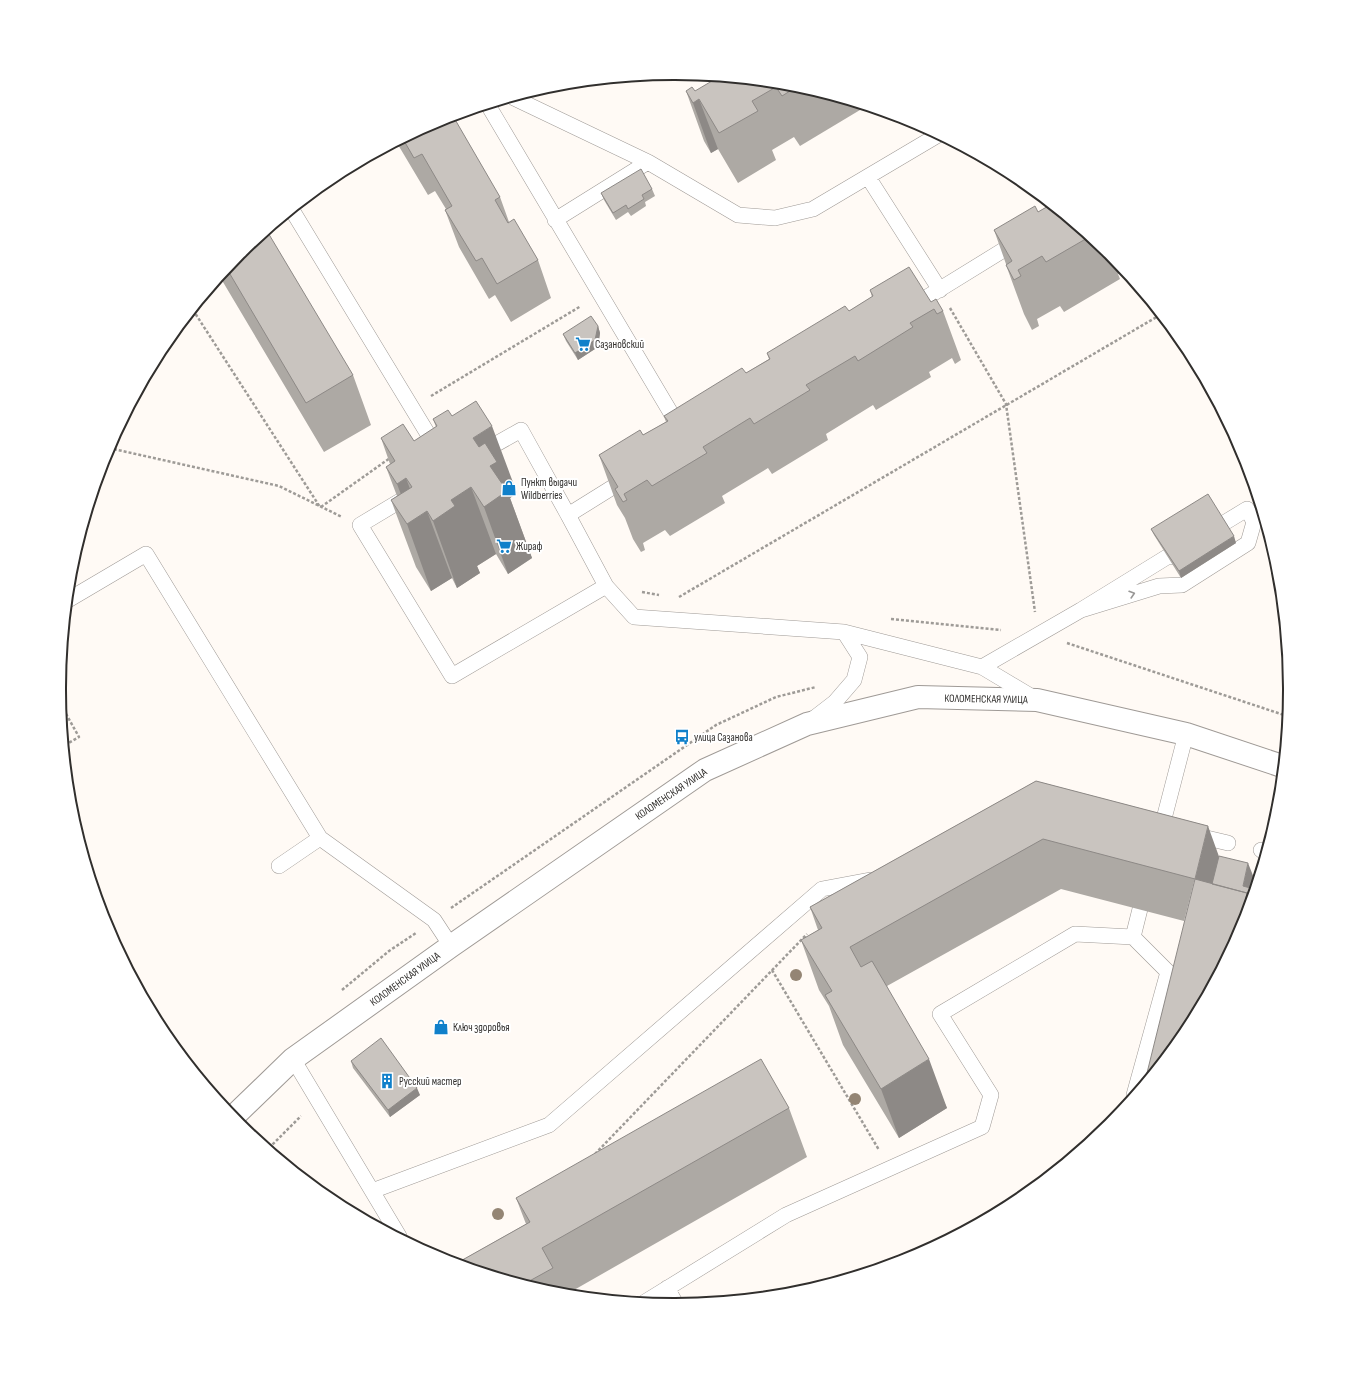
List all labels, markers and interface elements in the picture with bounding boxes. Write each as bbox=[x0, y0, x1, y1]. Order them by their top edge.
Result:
supermarket icon: Сазановский bbox=[574, 335, 592, 353]
place label: Сазановский bbox=[595, 338, 644, 351]
place label: Пункт выдачи Wildberries bbox=[521, 476, 577, 502]
shop icon: Пункт выдачи Wildberries bbox=[500, 479, 518, 497]
supermarket icon: Жираф bbox=[495, 537, 513, 555]
place label: Жираф bbox=[516, 540, 543, 553]
one-way arrow bbox=[1128, 590, 1135, 599]
street label: КОЛОМЕНСКАЯ УЛИЦА bbox=[944, 692, 1028, 706]
bus stop icon: улица Сазанова bbox=[673, 728, 691, 746]
place label: улица Сазанова bbox=[694, 731, 753, 744]
street label: КОЛОМЕНСКАЯ УЛИЦА bbox=[633, 765, 709, 823]
street label: КОЛОМЕНСКАЯ УЛИЦА bbox=[367, 949, 443, 1009]
shop icon: Ключ здоровья bbox=[432, 1018, 450, 1036]
place label: Ключ здоровья bbox=[453, 1021, 510, 1034]
building icon: Русский мастер bbox=[378, 1072, 396, 1090]
place label: Русский мастер bbox=[399, 1075, 462, 1088]

